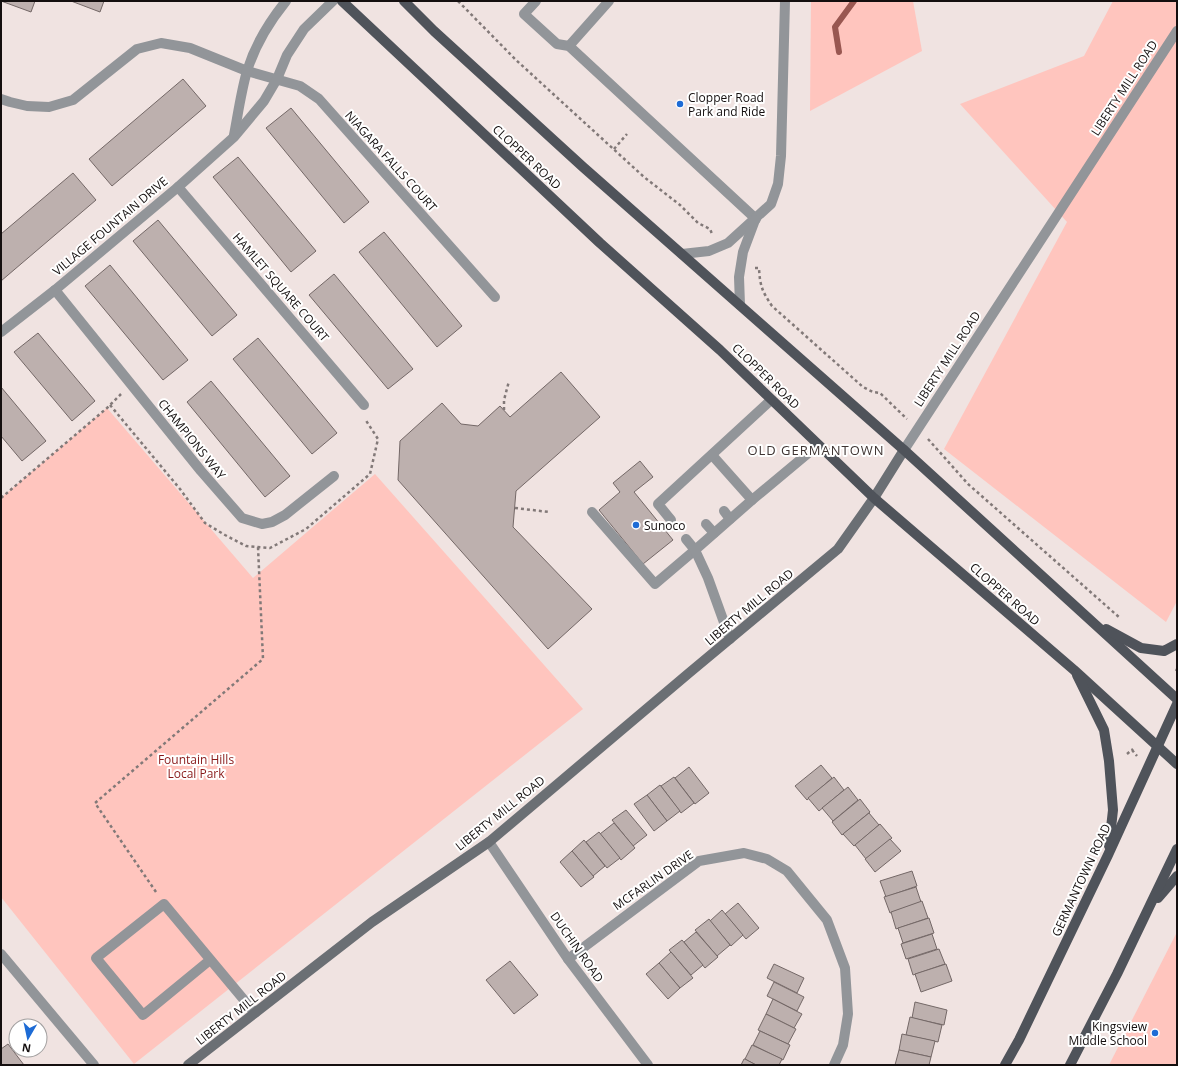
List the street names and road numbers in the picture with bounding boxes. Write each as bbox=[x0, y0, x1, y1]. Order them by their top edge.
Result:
street label: LIBERTY MILL ROAD bbox=[1087, 37, 1161, 139]
street label: NIAGARA FALLS COURT bbox=[341, 107, 441, 215]
street label: CLOPPER ROAD bbox=[489, 121, 565, 193]
street label: VILLAGE FOUNTAIN DRIVE bbox=[49, 173, 171, 279]
street label: HAMLET SQUARE COURT bbox=[229, 229, 333, 345]
street label: LIBERTY MILL ROAD bbox=[910, 308, 984, 410]
street label: CLOPPER ROAD bbox=[729, 339, 803, 413]
street label: CHAMPIONS WAY bbox=[154, 395, 230, 483]
street label: CLOPPER ROAD bbox=[966, 559, 1044, 629]
street label: LIBERTY MILL ROAD bbox=[701, 565, 797, 649]
street label: LIBERTY MILL ROAD bbox=[452, 772, 548, 854]
street label: GERMANTOWN ROAD bbox=[1047, 821, 1115, 939]
street label: MCFARLIN DRIVE bbox=[609, 846, 697, 914]
street label: DUCHIN ROAD bbox=[546, 908, 608, 986]
street label: LIBERTY MILL ROAD bbox=[192, 967, 290, 1049]

